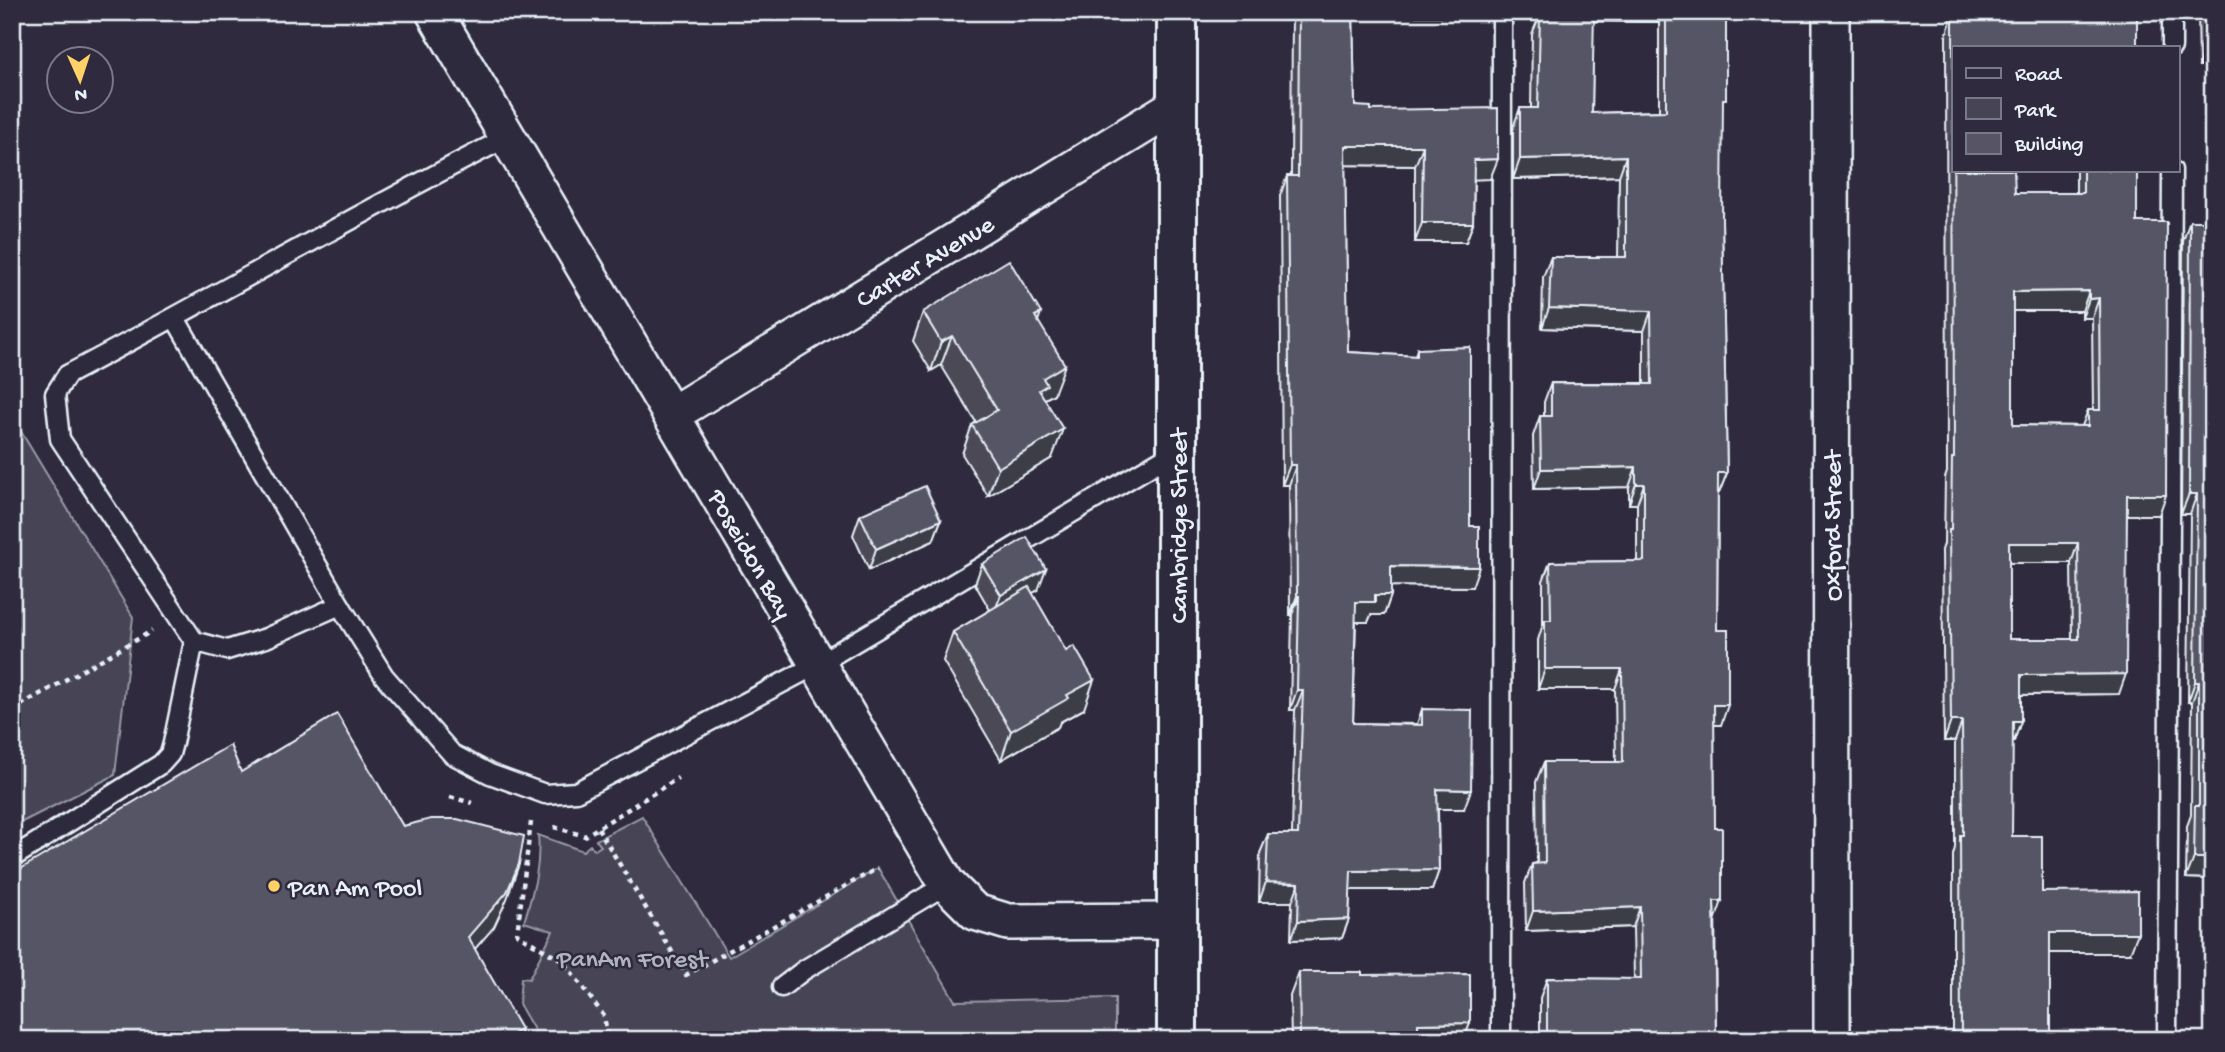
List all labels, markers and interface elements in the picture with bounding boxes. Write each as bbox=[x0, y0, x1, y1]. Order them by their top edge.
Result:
north arrow bbox=[46, 46, 116, 116]
legend bbox=[1952, 46, 2180, 172]
text: Road bbox=[2015, 64, 2063, 89]
text: N bbox=[74, 82, 88, 105]
text: Park bbox=[2014, 100, 2058, 125]
text: Building bbox=[2014, 134, 2084, 159]
street label: Carter Avenue bbox=[852, 210, 1001, 317]
street label: Cambridge Street bbox=[1166, 426, 1197, 623]
street label: Oxford Street bbox=[1820, 448, 1851, 601]
street label: Poseidon Bay bbox=[698, 484, 798, 626]
place label: Pan Am Pool bbox=[287, 875, 422, 906]
marker: Pan Am Pool bbox=[266, 878, 282, 894]
park label: PanAm Forest bbox=[556, 946, 710, 977]

